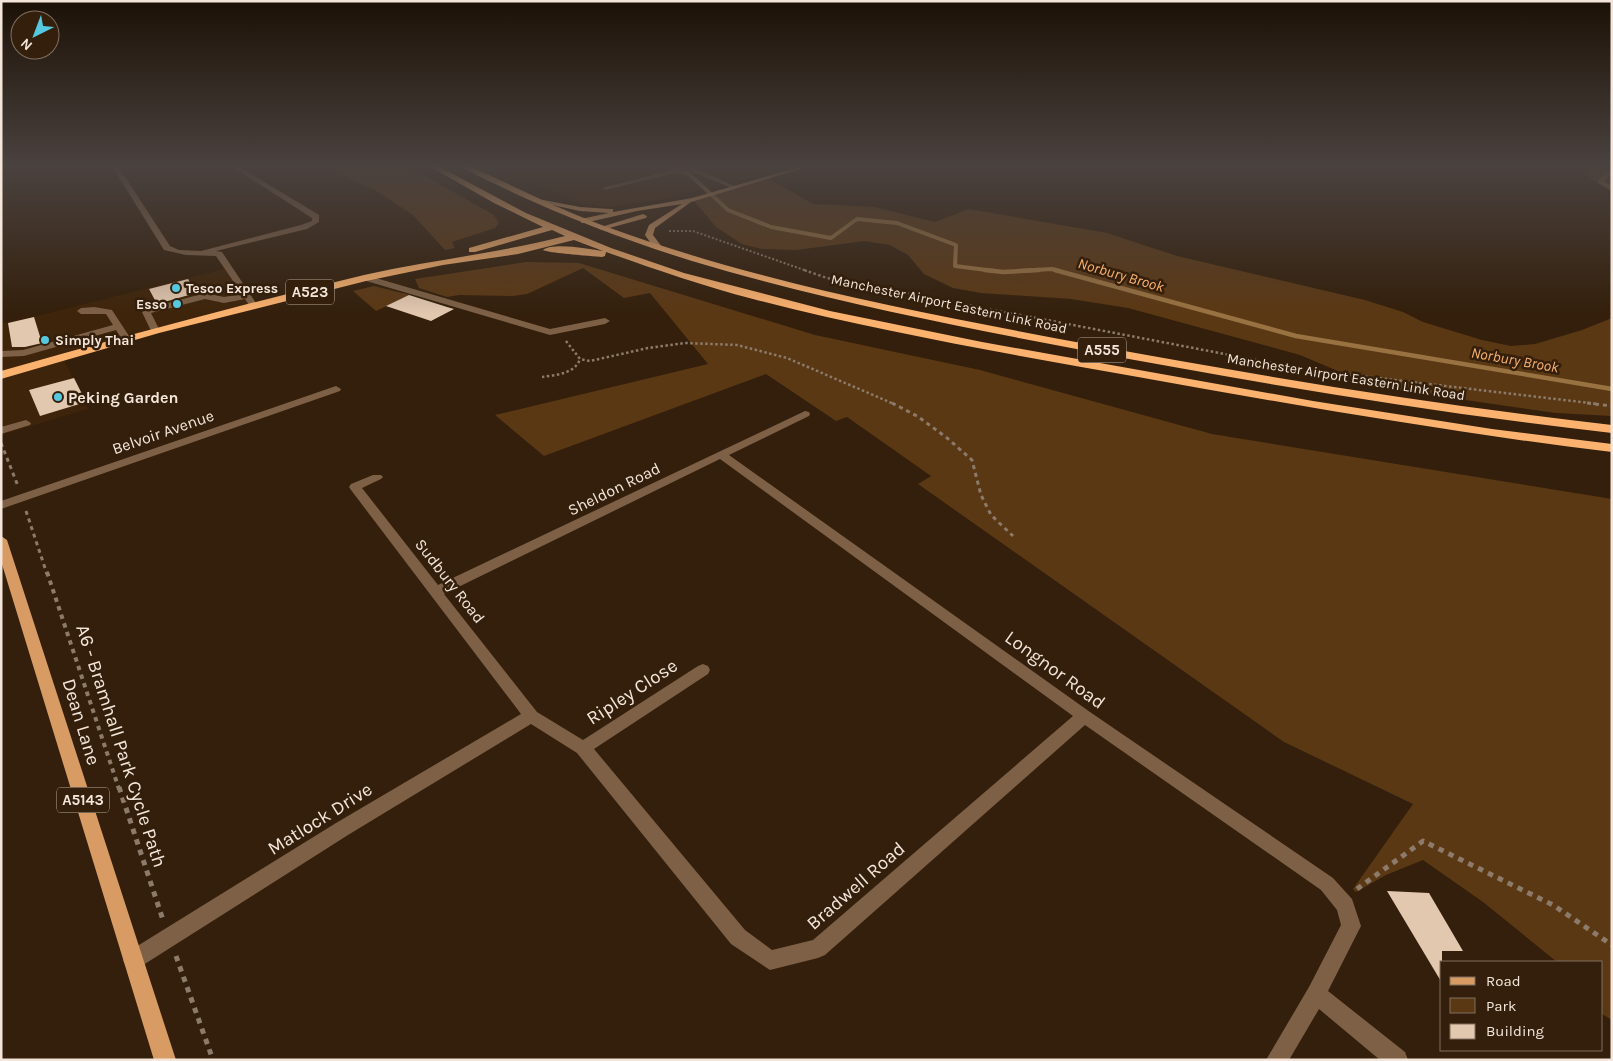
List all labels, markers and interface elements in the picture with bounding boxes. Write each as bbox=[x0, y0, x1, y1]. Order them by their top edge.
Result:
north arrow bbox=[10, 10, 60, 60]
text: N bbox=[17, 35, 36, 54]
water label: Norbury Brook bbox=[1076, 254, 1166, 296]
street label: Manchester Airport Eastern Link Road bbox=[830, 271, 1068, 337]
place label: Tesco Express bbox=[186, 280, 278, 297]
road number: A523 bbox=[286, 280, 334, 304]
marker: Tesco Express bbox=[170, 282, 182, 294]
place label: Esso bbox=[136, 296, 167, 313]
marker: Esso bbox=[171, 298, 183, 310]
place label: Simply Thai bbox=[55, 332, 134, 349]
marker: Simply Thai bbox=[39, 334, 51, 346]
road number: A555 bbox=[1078, 338, 1126, 362]
water label: Norbury Brook bbox=[1470, 343, 1561, 377]
street label: Manchester Airport Eastern Link Road bbox=[1226, 350, 1466, 404]
place label: Peking Garden bbox=[68, 388, 179, 407]
marker: Peking Garden bbox=[52, 391, 64, 403]
street label: Belvoir Avenue bbox=[110, 406, 216, 458]
street label: Sheldon Road bbox=[565, 458, 663, 520]
street label: Sudbury Road bbox=[411, 535, 489, 627]
street label: A6 - Bramhall Park Cycle Path bbox=[71, 622, 171, 870]
street label: Longnor Road bbox=[1001, 626, 1109, 714]
street label: Ripley Close bbox=[582, 654, 682, 730]
street label: Dean Lane bbox=[57, 676, 105, 768]
street label: Matlock Drive bbox=[264, 778, 376, 860]
road number: A5143 bbox=[57, 788, 109, 812]
street label: Bradwell Road bbox=[802, 837, 910, 935]
legend bbox=[1440, 961, 1603, 1051]
text: Road bbox=[1486, 972, 1521, 990]
text: Park bbox=[1486, 997, 1516, 1015]
text: Building bbox=[1486, 1022, 1544, 1040]

